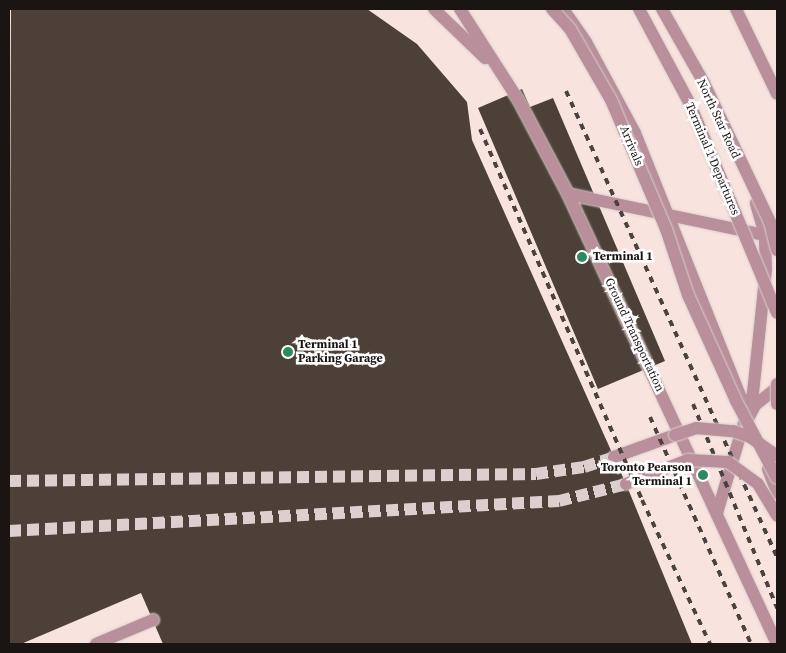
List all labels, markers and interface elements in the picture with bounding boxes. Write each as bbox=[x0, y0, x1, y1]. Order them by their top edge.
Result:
street label: North Star Road bbox=[693, 77, 743, 161]
street label: Terminal 1 Departures bbox=[682, 101, 742, 217]
street label: Arrivals bbox=[616, 124, 646, 168]
marker: Terminal 1 bbox=[575, 250, 589, 264]
place label: Terminal 1 bbox=[593, 250, 653, 264]
street label: Ground Transportation bbox=[601, 276, 667, 394]
place label: Terminal 1 Parking Garage bbox=[298, 338, 383, 366]
marker: Terminal 1 Parking Garage bbox=[282, 346, 294, 358]
place label: Toronto Pearson Terminal 1 bbox=[601, 461, 692, 489]
marker: Toronto Pearson Terminal 1 bbox=[696, 468, 710, 482]

